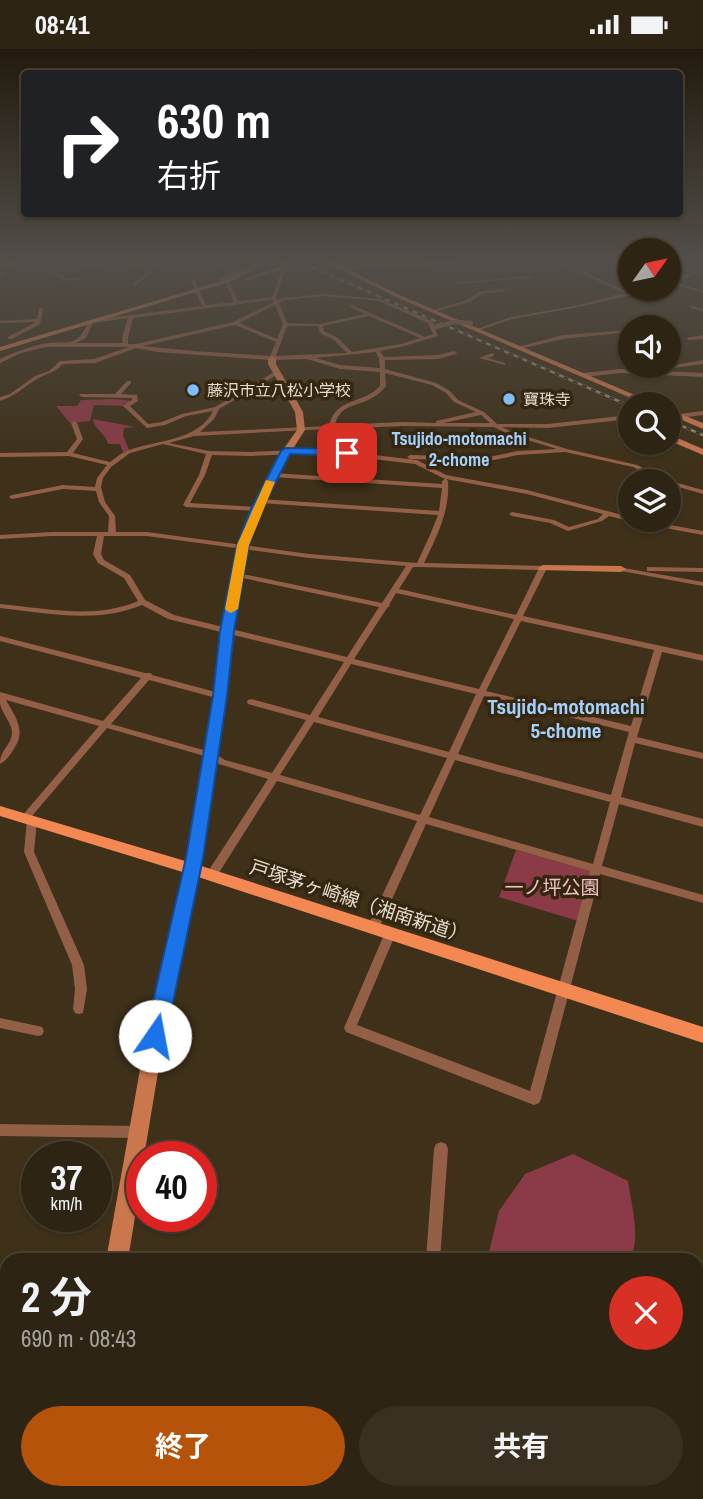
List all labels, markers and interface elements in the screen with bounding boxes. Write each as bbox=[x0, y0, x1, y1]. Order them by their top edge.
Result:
text: 08:41 bbox=[35, 7, 90, 42]
text: 630 m bbox=[157, 87, 271, 153]
icon: right bbox=[42, 98, 133, 189]
text: 右折 bbox=[157, 154, 221, 197]
north arrow bbox=[618, 238, 681, 301]
map controls bbox=[618, 238, 681, 532]
button: sound bbox=[618, 315, 681, 378]
place label: 藤沢市立八松小学校 bbox=[207, 379, 351, 401]
marker: 藤沢市立八松小学校 bbox=[185, 382, 201, 398]
place label: 寶珠寺 bbox=[523, 388, 571, 410]
marker: 寶珠寺 bbox=[501, 391, 517, 407]
button: search bbox=[618, 392, 681, 455]
pin bbox=[317, 423, 377, 483]
district label: Tsujido-motomachi 2-chome bbox=[391, 426, 527, 472]
icon: arrive bbox=[328, 434, 366, 472]
button: layers bbox=[618, 469, 681, 532]
district label: Tsujido-motomachi 5-chome bbox=[487, 692, 645, 745]
street label: 戸塚茅ヶ崎線（湘南新道） bbox=[247, 853, 471, 949]
park label: 一ノ坪公園 bbox=[504, 874, 600, 900]
position arrow bbox=[118, 999, 192, 1073]
speed limit sign: 40 bbox=[126, 1141, 217, 1232]
text: 37 bbox=[51, 1154, 82, 1201]
text: km/h bbox=[51, 1191, 83, 1216]
text: 2 分 bbox=[21, 1269, 92, 1325]
button: close bbox=[609, 1276, 683, 1350]
text: 690 m · 08:43 bbox=[21, 1323, 136, 1354]
button: 終了 bbox=[21, 1406, 345, 1486]
button: 共有 bbox=[359, 1406, 683, 1486]

